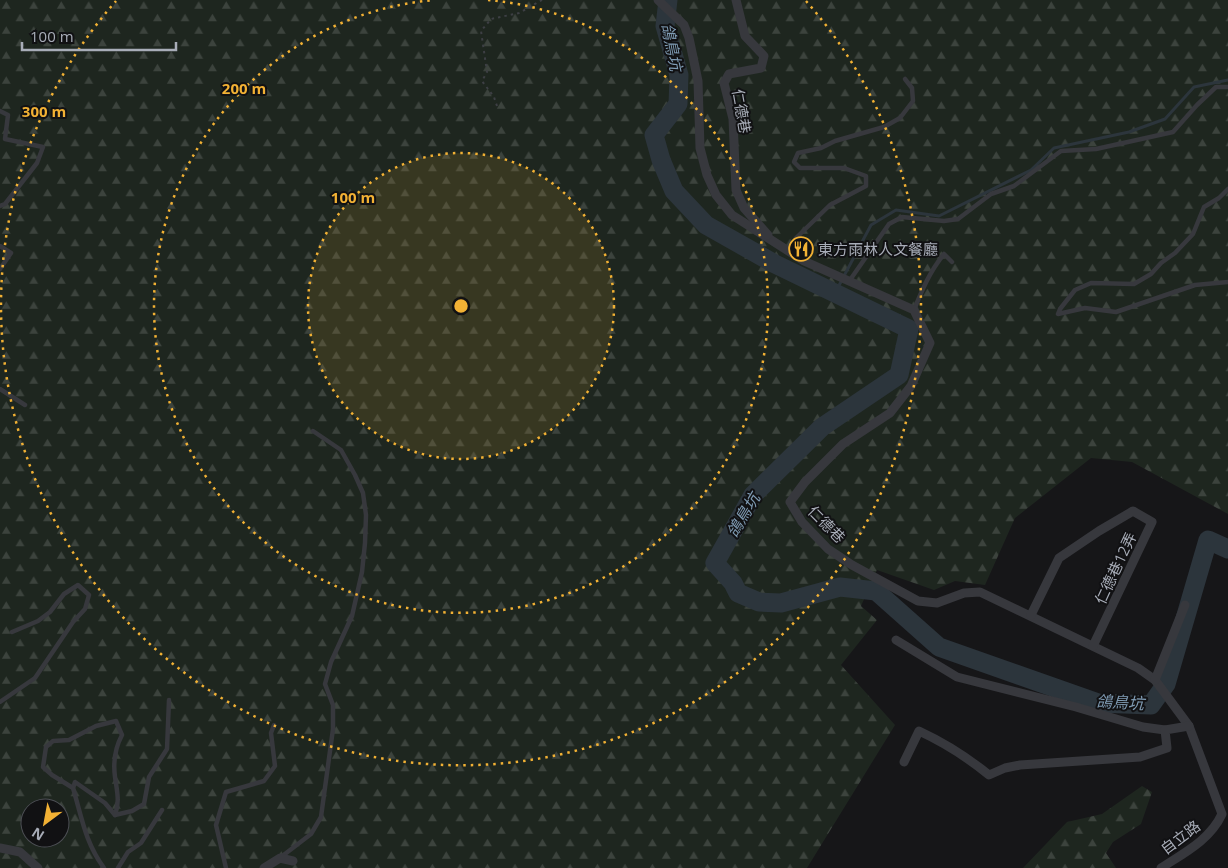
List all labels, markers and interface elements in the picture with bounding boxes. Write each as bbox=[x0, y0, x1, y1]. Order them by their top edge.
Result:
scale bar bbox=[22, 20, 176, 52]
water label: 鴿鳥坑 bbox=[657, 21, 688, 75]
text: 100 m bbox=[30, 26, 74, 46]
text: 200 m bbox=[222, 78, 266, 98]
street label: 仁德巷 bbox=[728, 87, 756, 135]
text: 300 m bbox=[22, 101, 66, 121]
text: 100 m bbox=[331, 187, 375, 207]
restaurant icon: 東方雨林人文餐廳 bbox=[788, 236, 814, 262]
place label: 東方雨林人文餐廳 bbox=[818, 239, 938, 259]
centre of rings bbox=[452, 297, 470, 315]
water label: 鴿鳥坑 bbox=[721, 487, 766, 541]
street label: 仁德巷 bbox=[804, 501, 850, 547]
street label: 仁德巷12弄 bbox=[1090, 529, 1140, 607]
water label: 鴿鳥坑 bbox=[1095, 690, 1147, 714]
north arrow bbox=[20, 798, 70, 848]
street label: 自立路 bbox=[1156, 815, 1204, 859]
text: N bbox=[28, 823, 48, 846]

